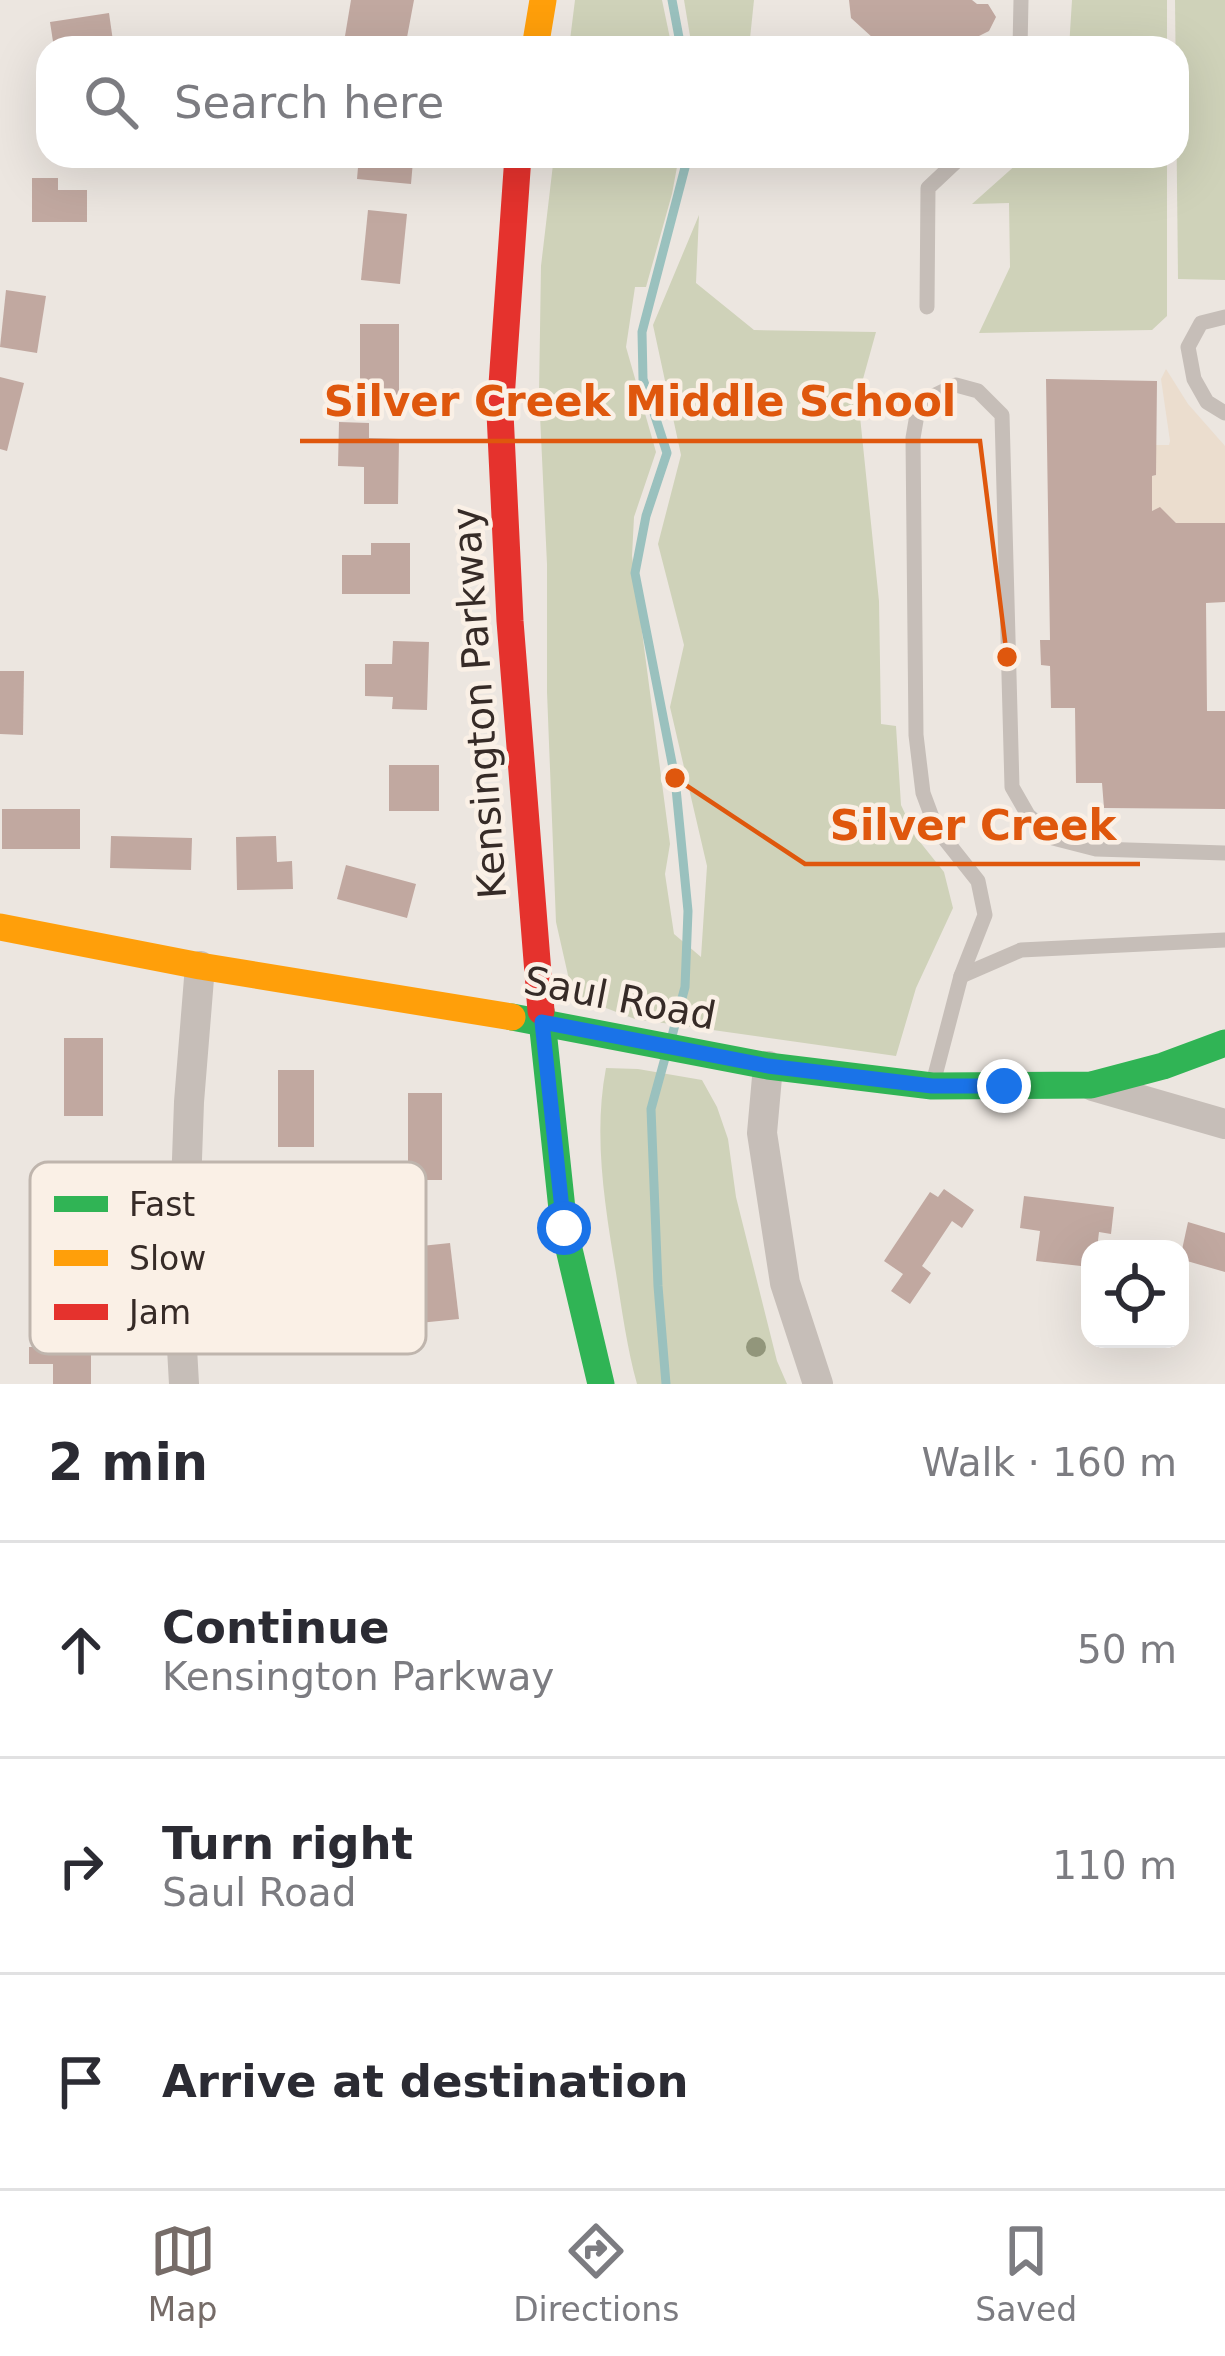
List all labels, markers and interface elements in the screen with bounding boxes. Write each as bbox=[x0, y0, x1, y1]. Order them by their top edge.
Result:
search box bbox=[36, 36, 1189, 168]
icon: search bbox=[78, 69, 144, 135]
text: Search here bbox=[174, 76, 444, 129]
callout: Silver Creek Middle School bbox=[300, 363, 980, 441]
text: Silver Creek Middle School bbox=[324, 377, 956, 426]
street label: Kensington Parkway bbox=[443, 506, 515, 900]
callout: Silver Creek bbox=[805, 786, 1140, 864]
text: Silver Creek bbox=[830, 801, 1117, 850]
street label: Saul Road bbox=[520, 957, 720, 1039]
route end bbox=[977, 1059, 1031, 1113]
legend bbox=[30, 1162, 426, 1354]
text: Fast bbox=[129, 1185, 195, 1224]
route start bbox=[537, 1201, 591, 1255]
text: Slow bbox=[129, 1239, 206, 1278]
map controls bbox=[1081, 1240, 1189, 1348]
button: locate bbox=[1081, 1240, 1189, 1348]
text: Jam bbox=[127, 1293, 191, 1332]
text: 2 min bbox=[48, 1433, 208, 1492]
text: Walk · 160 m bbox=[922, 1440, 1177, 1485]
text: Continue bbox=[162, 1601, 390, 1654]
icon: ahead bbox=[48, 1617, 114, 1683]
text: 50 m bbox=[1077, 1627, 1177, 1672]
text: Kensington Parkway bbox=[162, 1654, 554, 1699]
text: Turn right bbox=[162, 1817, 413, 1870]
icon: right bbox=[48, 1833, 114, 1899]
text: 110 m bbox=[1052, 1843, 1177, 1888]
text: Saul Road bbox=[162, 1870, 356, 1915]
icon: arrive bbox=[48, 2049, 114, 2115]
text: Arrive at destination bbox=[162, 2055, 688, 2108]
tab: Map bbox=[148, 2218, 218, 2329]
tab: Directions bbox=[513, 2218, 679, 2329]
tab: Saved bbox=[975, 2218, 1077, 2329]

